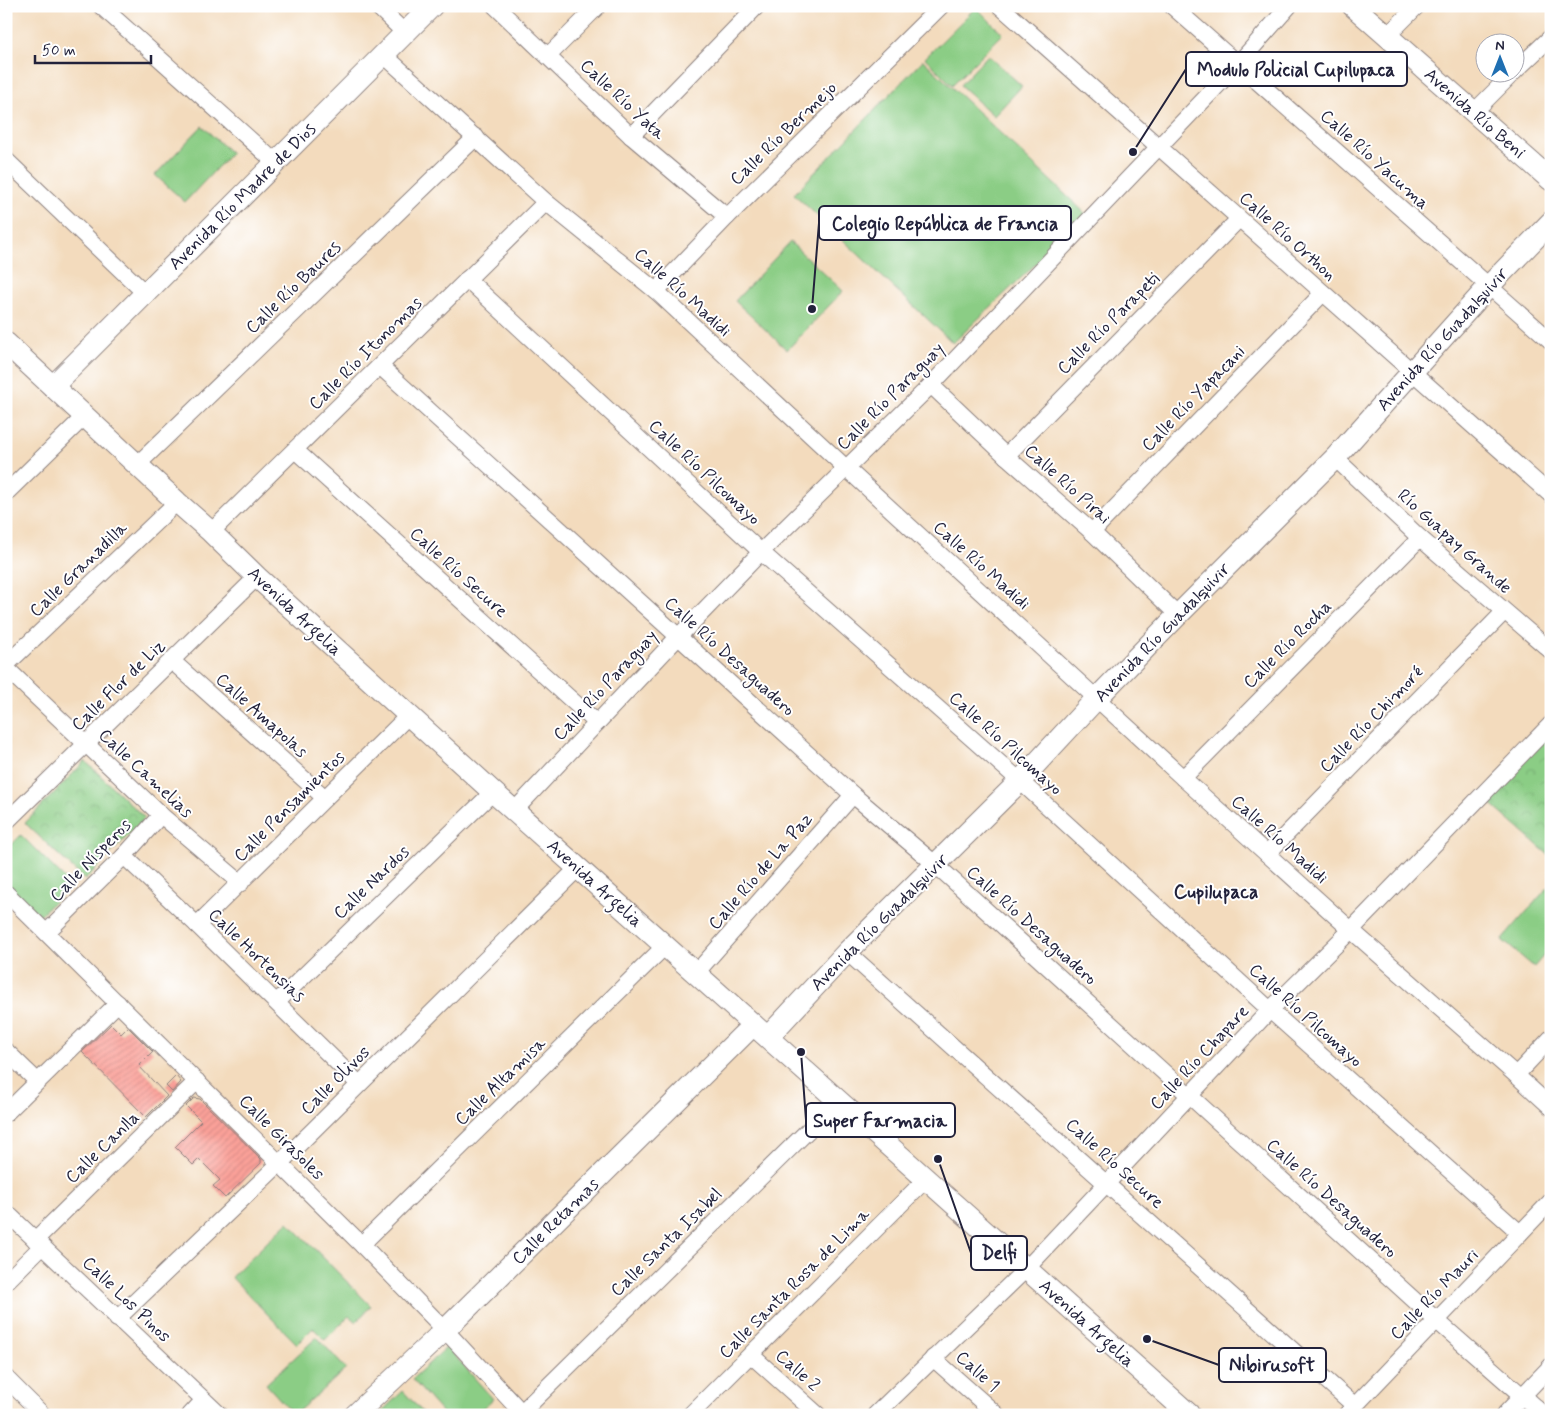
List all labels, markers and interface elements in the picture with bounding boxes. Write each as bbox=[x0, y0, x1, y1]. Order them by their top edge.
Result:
scale bar bbox=[35, 32, 151, 64]
north arrow bbox=[1474, 32, 1524, 82]
text: N bbox=[1495, 37, 1505, 55]
text: 50 m bbox=[42, 41, 76, 61]
callout: Modulo Policial Cupilupaca bbox=[1186, 52, 1407, 86]
street label: Calle Río Yata bbox=[574, 54, 670, 146]
text: Modulo Policial Cupilupaca bbox=[1197, 58, 1395, 83]
street label: Avenida Río Beni bbox=[1419, 63, 1530, 164]
street label: Calle Río Bermejo bbox=[725, 76, 842, 191]
street label: Calle Río Yacuma bbox=[1315, 104, 1434, 215]
street label: Avenida Río Madre de Dios bbox=[164, 118, 322, 276]
street label: Calle Río Orthon bbox=[1234, 187, 1341, 287]
callout: Colegio República de Francia bbox=[819, 206, 1071, 240]
text: Colegio República de Francia bbox=[832, 212, 1058, 240]
street label: Calle Río Baures bbox=[241, 236, 347, 340]
street label: Calle Río Madidi bbox=[629, 243, 736, 343]
street label: Avenida Río Guadalquivir bbox=[1372, 262, 1514, 417]
street label: Calle Río Parapeti bbox=[1052, 267, 1165, 380]
street label: Calle Río Itonomas bbox=[304, 292, 428, 416]
street label: Calle Río Paraguay bbox=[831, 337, 951, 457]
street label: Calle Río Yapacani bbox=[1137, 340, 1251, 457]
street label: Calle Río Pilcomayo bbox=[643, 414, 766, 531]
street label: Calle Río Pirai bbox=[1019, 439, 1116, 530]
street label: Río Guapay Grande bbox=[1392, 484, 1517, 600]
street label: Calle Río Madidi bbox=[928, 516, 1035, 616]
street label: Calle Granadilla bbox=[24, 517, 133, 623]
street label: Calle Río Secure bbox=[404, 522, 513, 623]
street label: Avenida Río Guadalquivir bbox=[1090, 557, 1236, 708]
street label: Avenida Argelia bbox=[241, 562, 347, 663]
street label: Calle Río Desaguadero bbox=[658, 592, 800, 723]
street label: Calle Río Rocha bbox=[1238, 595, 1337, 694]
street label: Calle Río Paraguay bbox=[548, 625, 664, 747]
street label: Calle Flor de Liz bbox=[66, 635, 171, 737]
street label: Calle Río Chimoré bbox=[1314, 661, 1429, 778]
street label: Calle Amapolas bbox=[210, 668, 313, 764]
street label: Calle Río Pilcomayo bbox=[943, 686, 1067, 801]
street label: Calle Camelias bbox=[93, 724, 198, 824]
street label: Calle Pensamientos bbox=[229, 746, 351, 868]
street label: Calle Río Madidi bbox=[1226, 790, 1333, 890]
street label: Calle Río de La Paz bbox=[703, 808, 818, 935]
street label: Calle Nísperos bbox=[45, 814, 137, 908]
street label: Avenida Argelia bbox=[540, 834, 647, 935]
street label: Calle Nardos bbox=[328, 840, 415, 925]
street label: Avenida Río Guadalquivir bbox=[806, 848, 954, 997]
street label: Calle Río Desaguadero bbox=[960, 861, 1102, 992]
district label: Cupilupaca bbox=[1174, 880, 1258, 905]
street label: Calle Hortensias bbox=[203, 903, 310, 1008]
street label: Calle Río Pilcomayo bbox=[1243, 958, 1367, 1073]
street label: Calle Río Chapare bbox=[1145, 1000, 1255, 1115]
street label: Calle Altamisa bbox=[450, 1032, 552, 1131]
street label: Calle Olivos bbox=[296, 1041, 376, 1121]
street label: Calle Girasoles bbox=[233, 1090, 329, 1186]
callout: Super Farmacia bbox=[806, 1103, 955, 1137]
street label: Calle Canlla bbox=[60, 1106, 145, 1189]
text: Super Farmacia bbox=[813, 1109, 948, 1134]
street label: Calle Río Secure bbox=[1060, 1113, 1169, 1214]
street label: Calle Río Desaguadero bbox=[1260, 1134, 1402, 1265]
street label: Calle Retamas bbox=[507, 1173, 605, 1271]
street label: Calle Santa Isabel bbox=[605, 1183, 728, 1302]
street label: Calle Santa Rosa de Lima bbox=[714, 1203, 876, 1364]
callout: Delfi bbox=[971, 1236, 1027, 1270]
text: Delfi bbox=[981, 1241, 1017, 1266]
street label: Calle Río Mauri bbox=[1385, 1244, 1484, 1346]
street label: Calle Los Pinos bbox=[77, 1251, 176, 1348]
street label: Avenida Argelia bbox=[1032, 1274, 1139, 1375]
street label: Calle 2 bbox=[770, 1344, 825, 1397]
street label: Calle 1 bbox=[950, 1346, 1005, 1398]
callout: Nibirusoft bbox=[1219, 1348, 1326, 1382]
text: Nibirusoft bbox=[1229, 1353, 1315, 1378]

